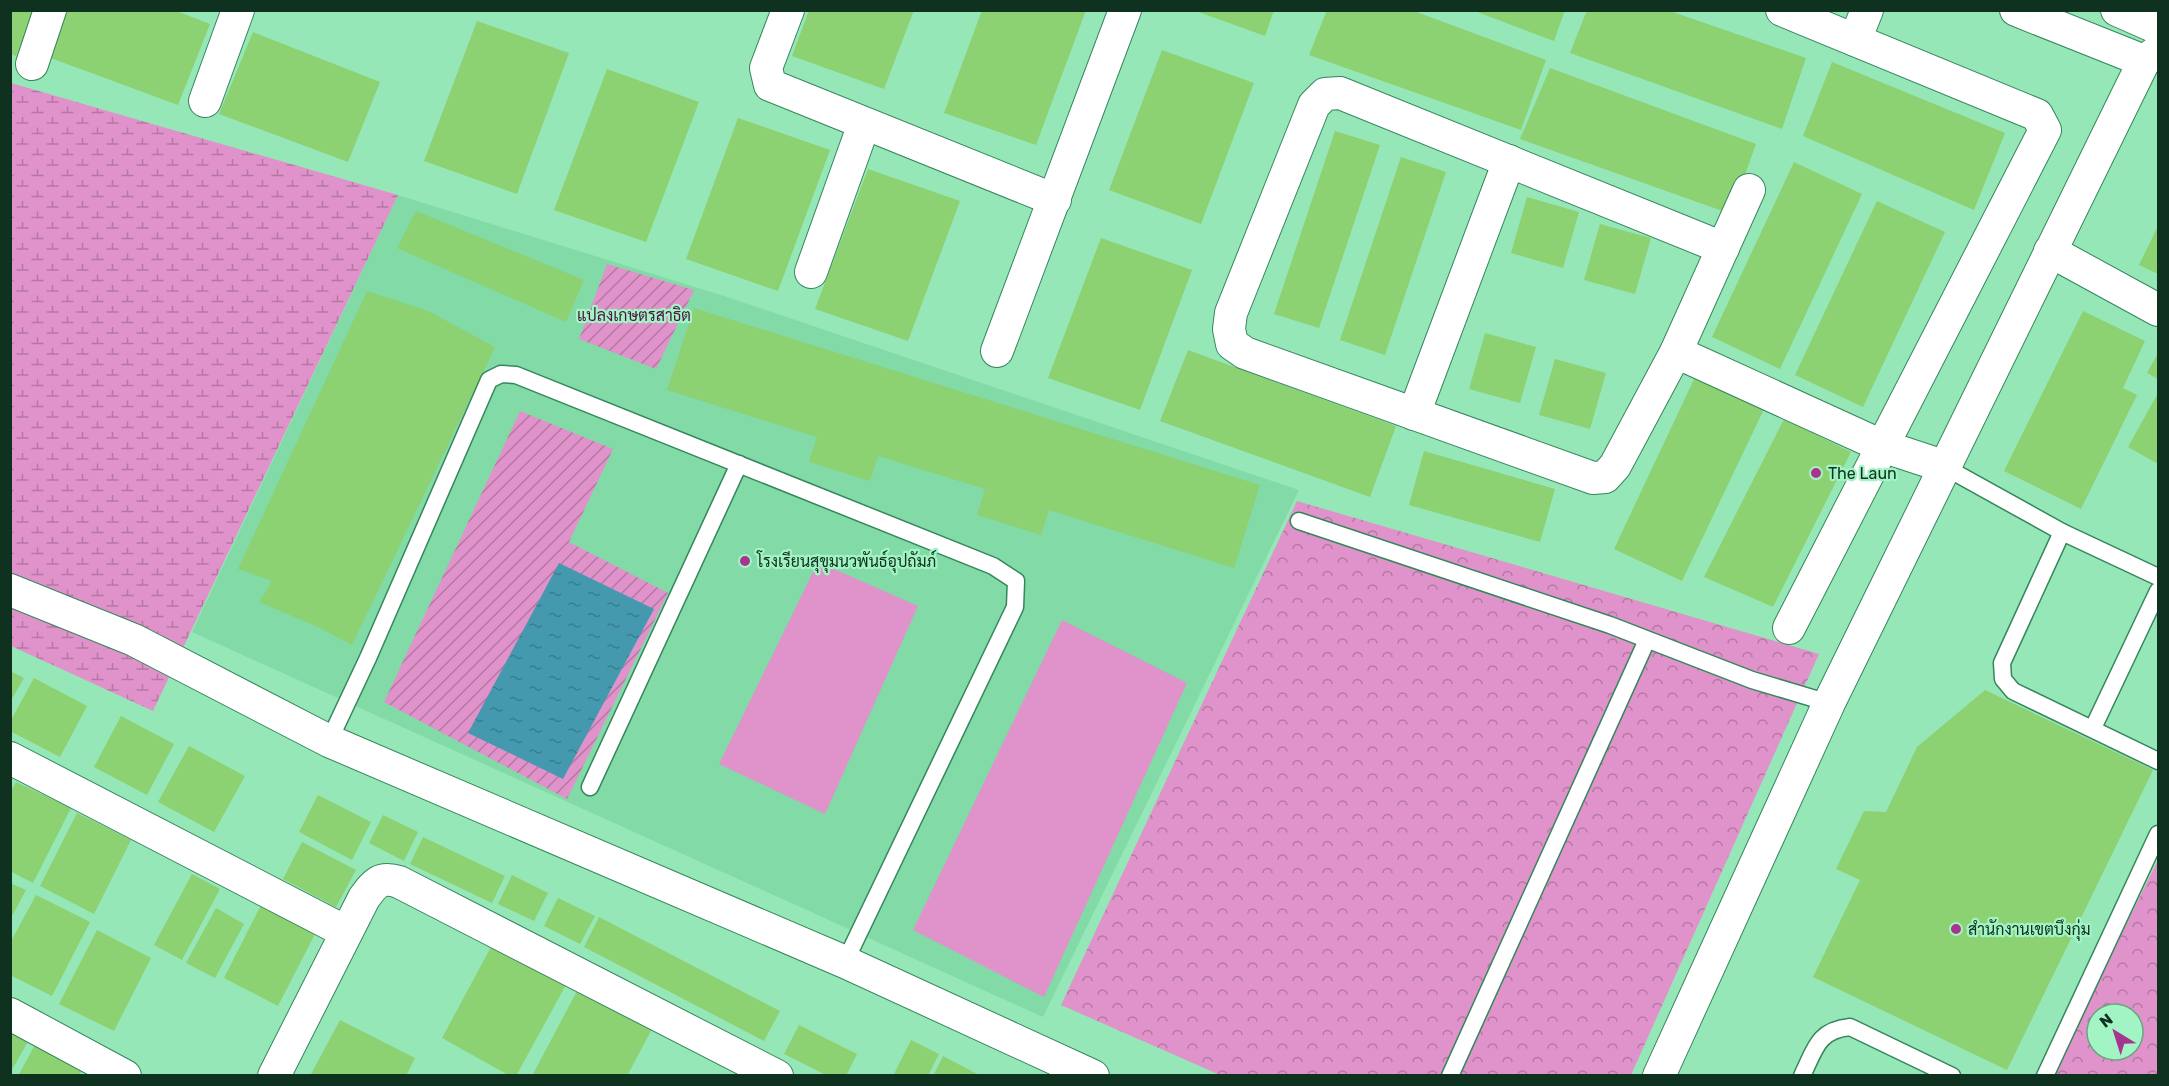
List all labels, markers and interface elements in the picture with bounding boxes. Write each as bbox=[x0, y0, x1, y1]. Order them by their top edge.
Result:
park label: แปลงเกษตรสาธิต bbox=[577, 306, 691, 325]
place label: The Laun bbox=[1828, 464, 1897, 483]
marker: The Laun bbox=[1809, 466, 1823, 480]
place label: โรงเรียนสุขุมนวพันธ์อุปถัมภ์ bbox=[756, 549, 936, 573]
marker: โรงเรียนสุขุมนวพันธ์อุปถัมภ์ bbox=[738, 554, 752, 568]
place label: สำนักงานเขตบึงกุ่ม bbox=[1968, 919, 2090, 941]
marker: สำนักงานเขตบึงกุ่ม bbox=[1949, 922, 1963, 936]
north arrow bbox=[2085, 1002, 2145, 1062]
text: N bbox=[2096, 1010, 2116, 1032]

